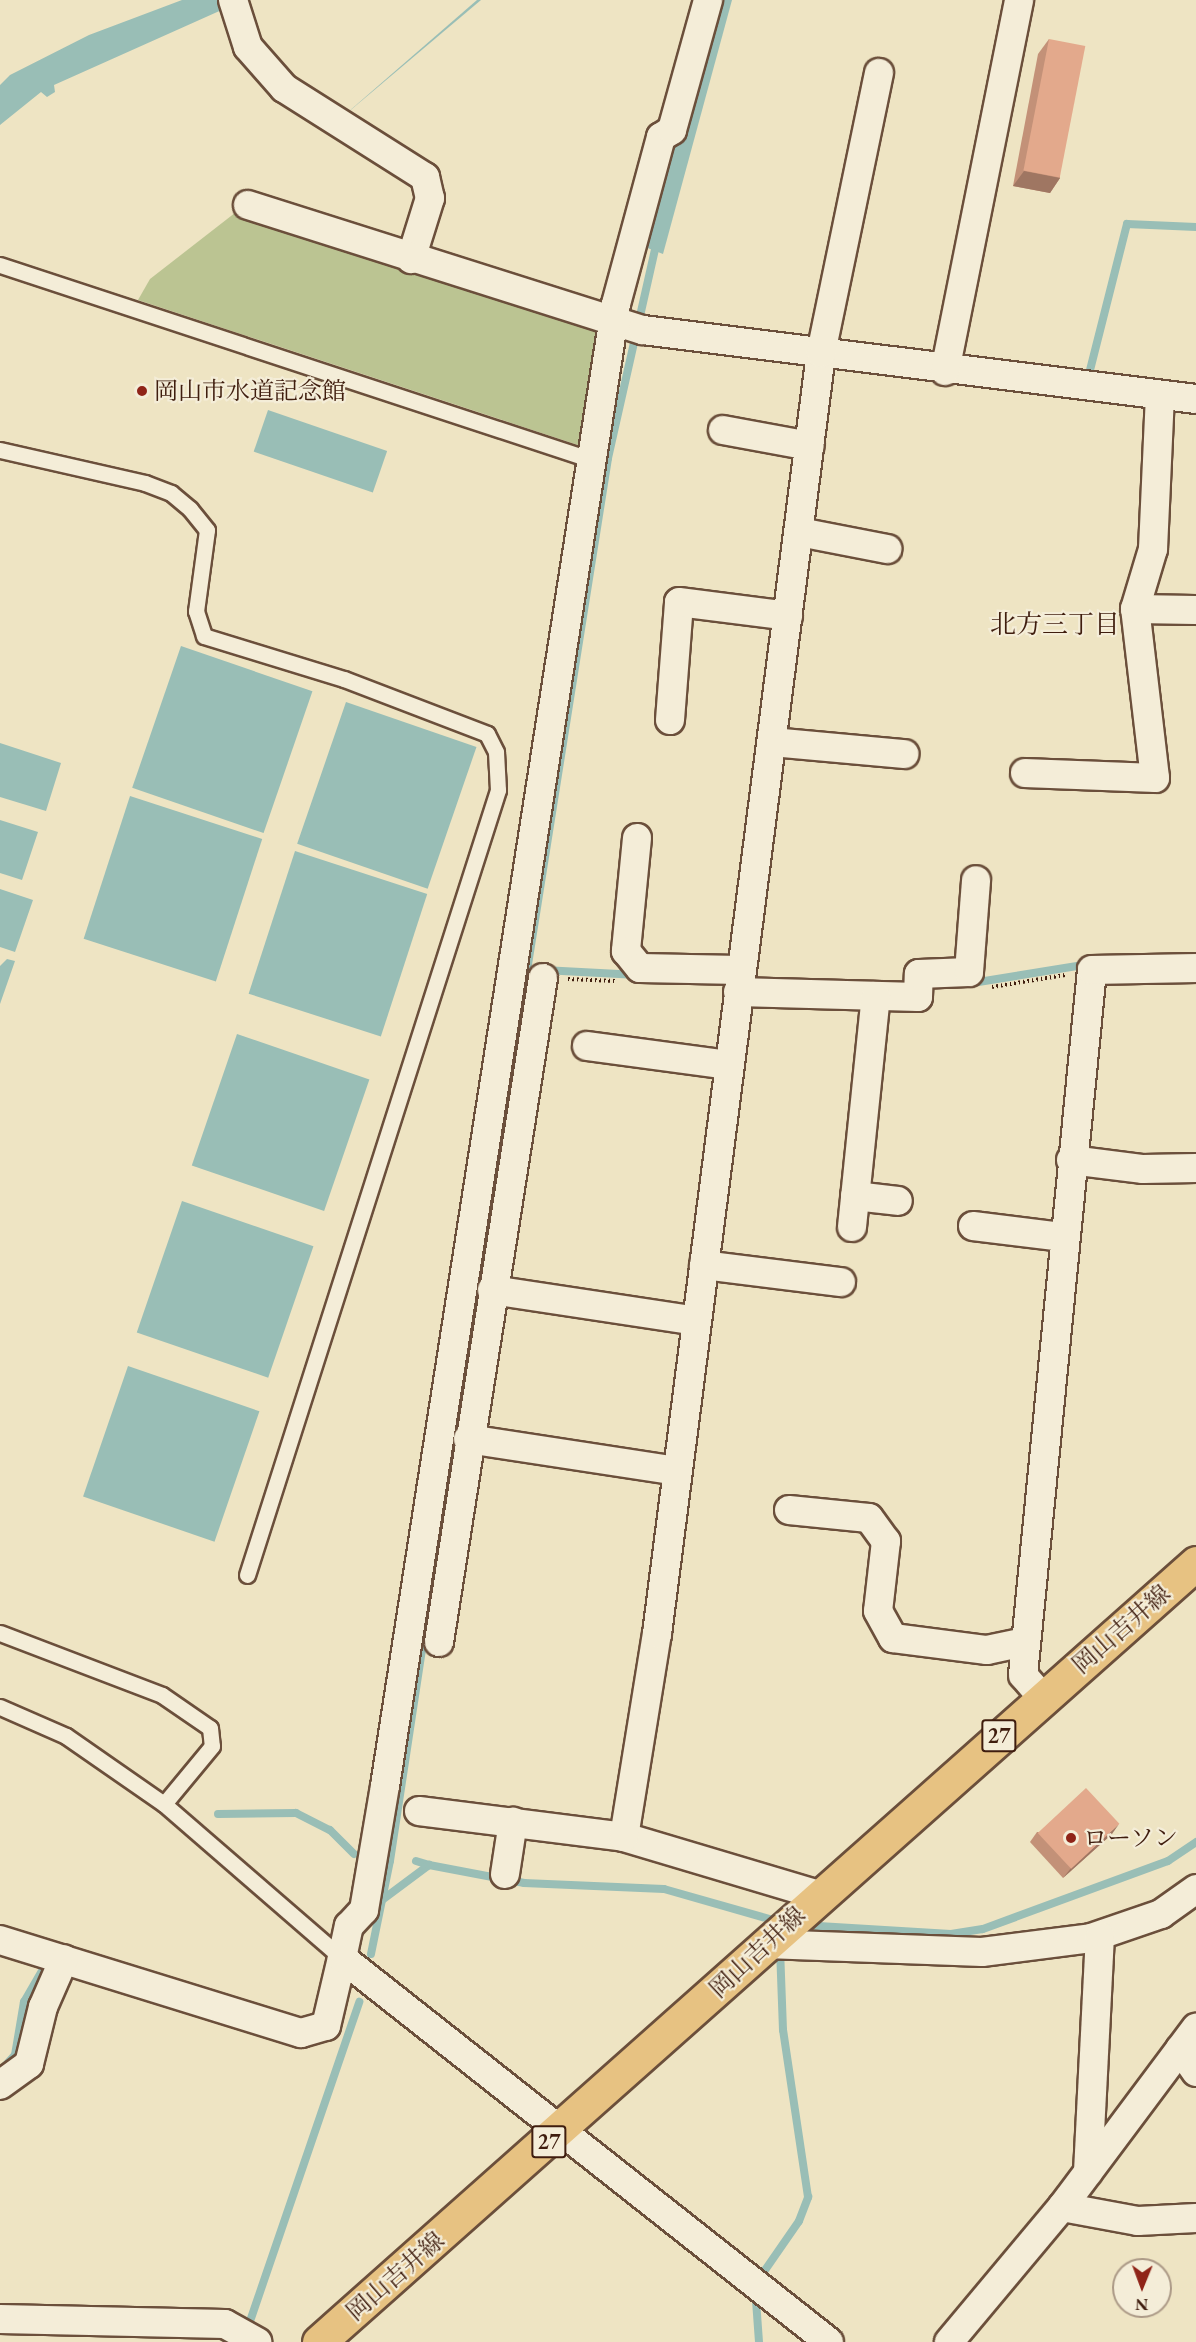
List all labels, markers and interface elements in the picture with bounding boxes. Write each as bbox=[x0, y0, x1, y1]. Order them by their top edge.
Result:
place label: 岡山市水道記念館 bbox=[154, 377, 346, 405]
marker: 岡山市水道記念館 bbox=[135, 384, 149, 398]
district label: 北方三丁目 bbox=[990, 609, 1120, 641]
street label: 岡山吉井線 bbox=[1066, 1579, 1176, 1679]
road number: 27 bbox=[981, 1717, 1017, 1755]
place label: ローソン bbox=[1083, 1824, 1179, 1852]
marker: ローソン bbox=[1064, 1831, 1078, 1845]
street label: 岡山吉井線 bbox=[703, 1901, 811, 2003]
road number: 27 bbox=[531, 2123, 567, 2161]
street label: 岡山吉井線 bbox=[340, 2226, 450, 2326]
north arrow bbox=[1112, 2258, 1172, 2318]
text: N bbox=[1135, 2294, 1148, 2315]

